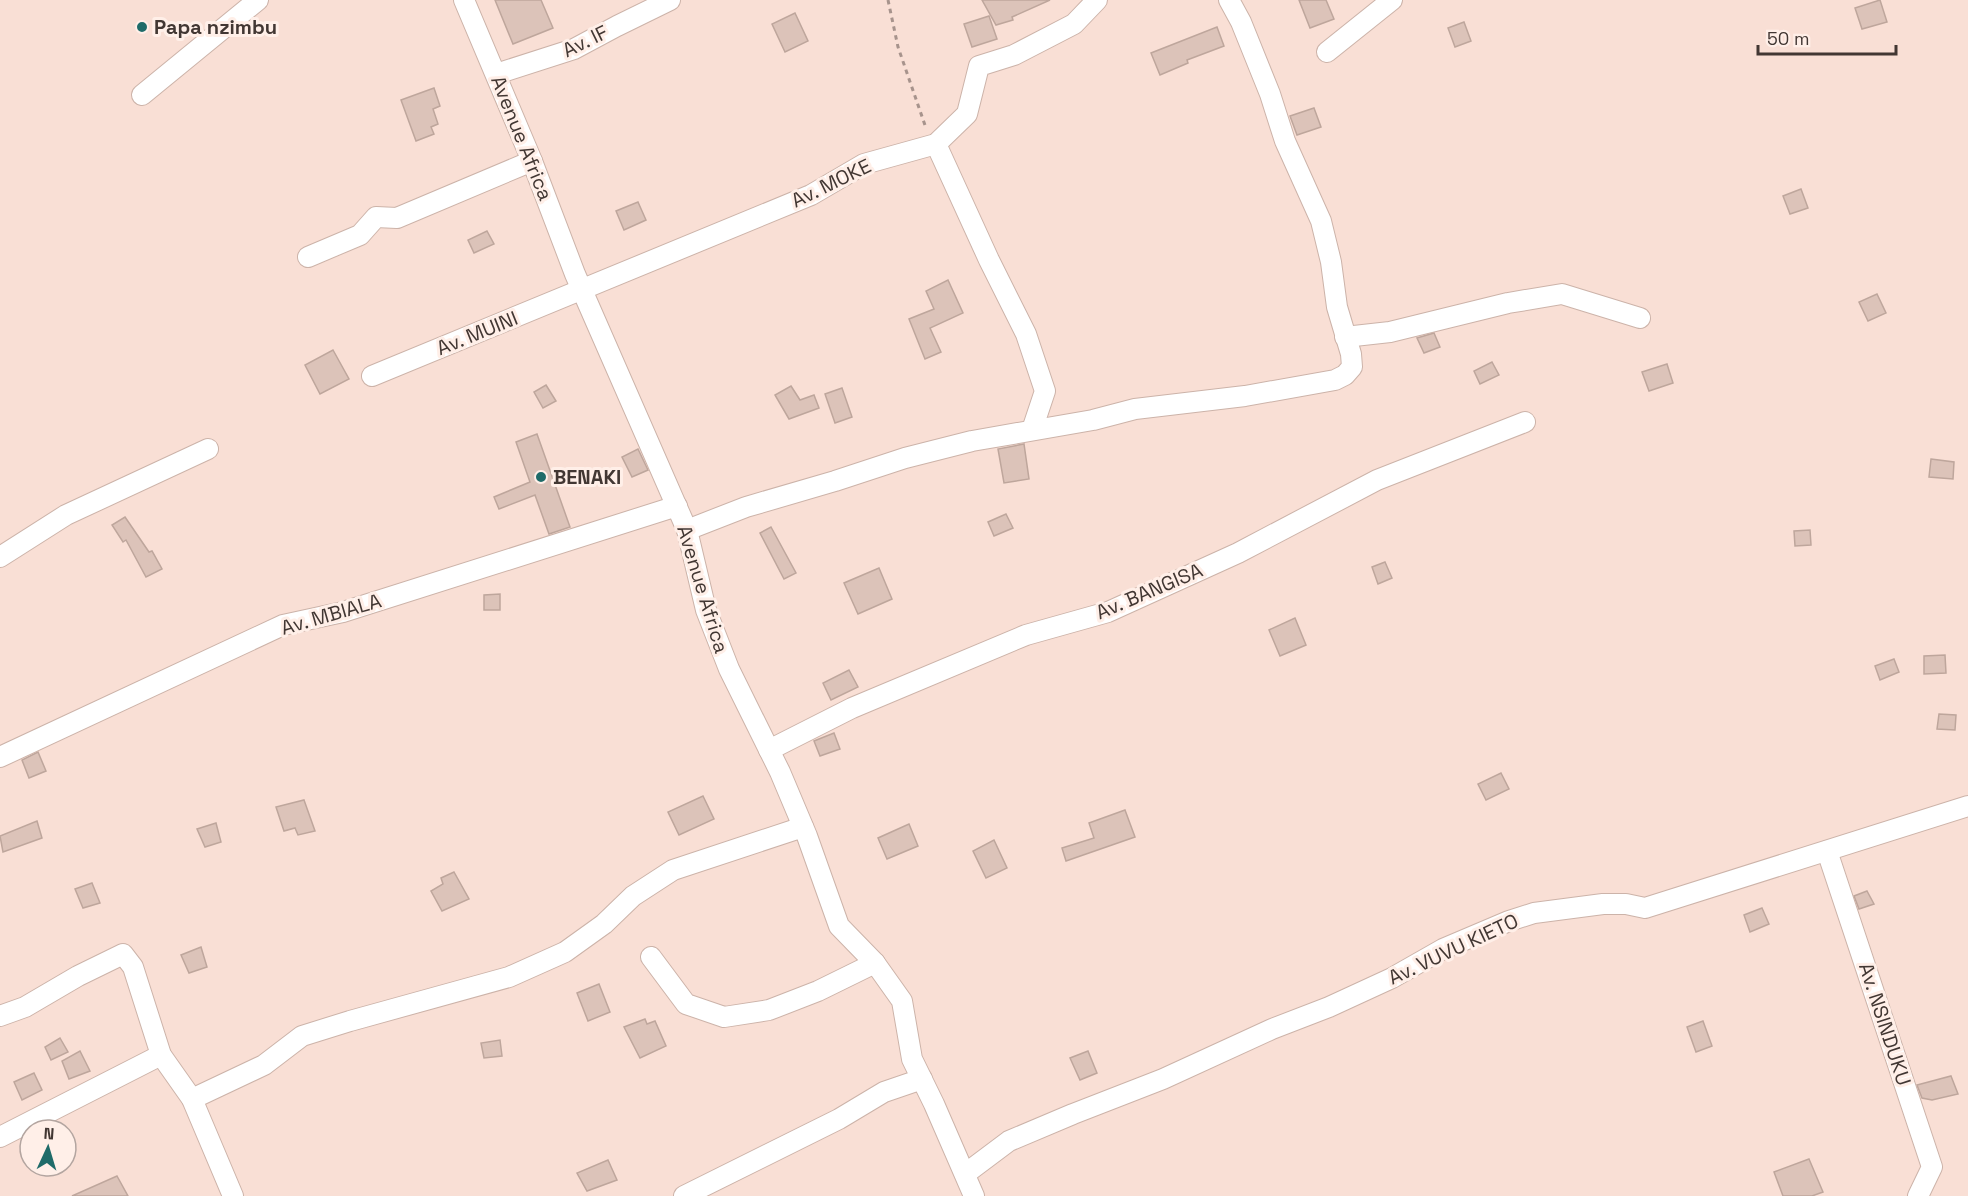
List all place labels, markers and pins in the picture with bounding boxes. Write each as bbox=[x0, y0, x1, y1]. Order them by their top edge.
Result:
place label: Papa nzimbu bbox=[154, 14, 277, 40]
marker: Papa nzimbu bbox=[135, 20, 149, 34]
place label: BENAKI bbox=[553, 464, 621, 490]
marker: BENAKI bbox=[534, 470, 548, 484]

